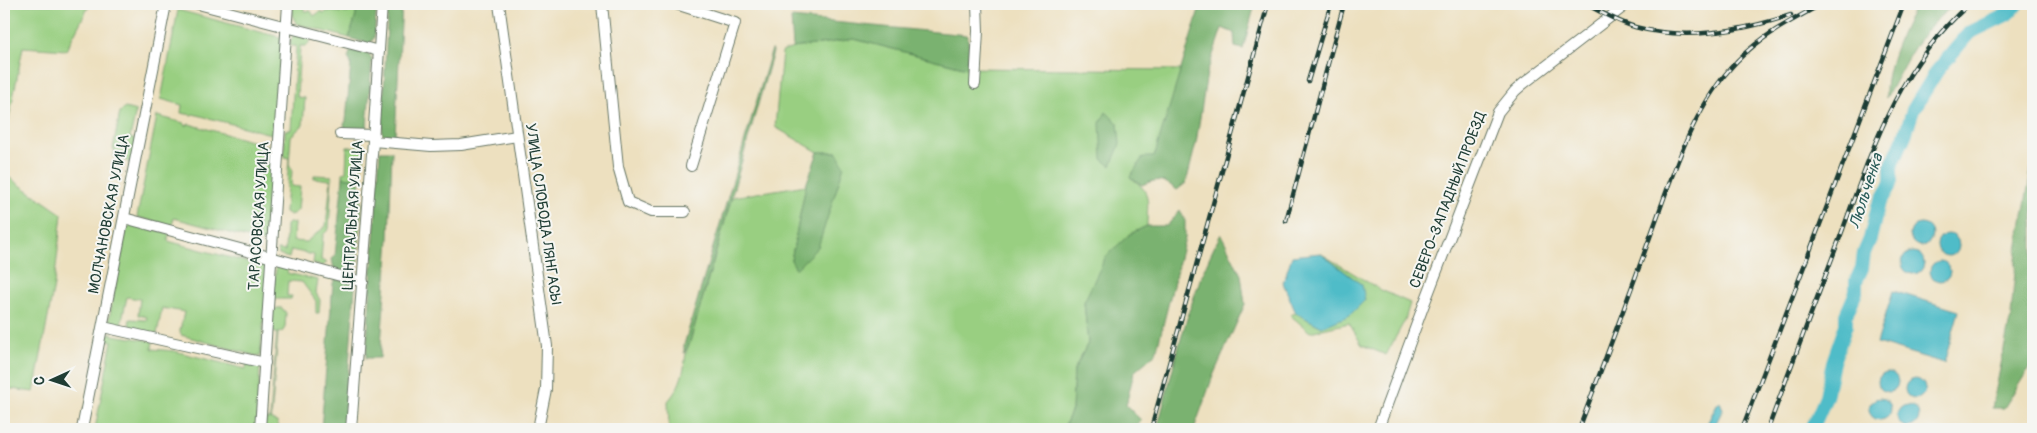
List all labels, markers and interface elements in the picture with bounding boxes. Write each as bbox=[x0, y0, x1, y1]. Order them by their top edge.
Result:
street label: СЕВЕРО-ЗАПАДНЫЙ ПРОЕЗД bbox=[1406, 108, 1491, 291]
street label: УЛИЦА СЛОБОДА ЛЯНГАСЫ bbox=[521, 122, 565, 306]
street label: МОЛЧАНОВСКАЯ УЛИЦА bbox=[84, 132, 134, 296]
street label: ЦЕНТРАЛЬНАЯ УЛИЦА bbox=[338, 139, 368, 290]
street label: ТАРАСОВСКАЯ УЛИЦА bbox=[244, 141, 274, 291]
water label: Люльченка bbox=[1845, 150, 1888, 231]
north arrow bbox=[28, 356, 78, 406]
text: С bbox=[31, 376, 48, 385]

